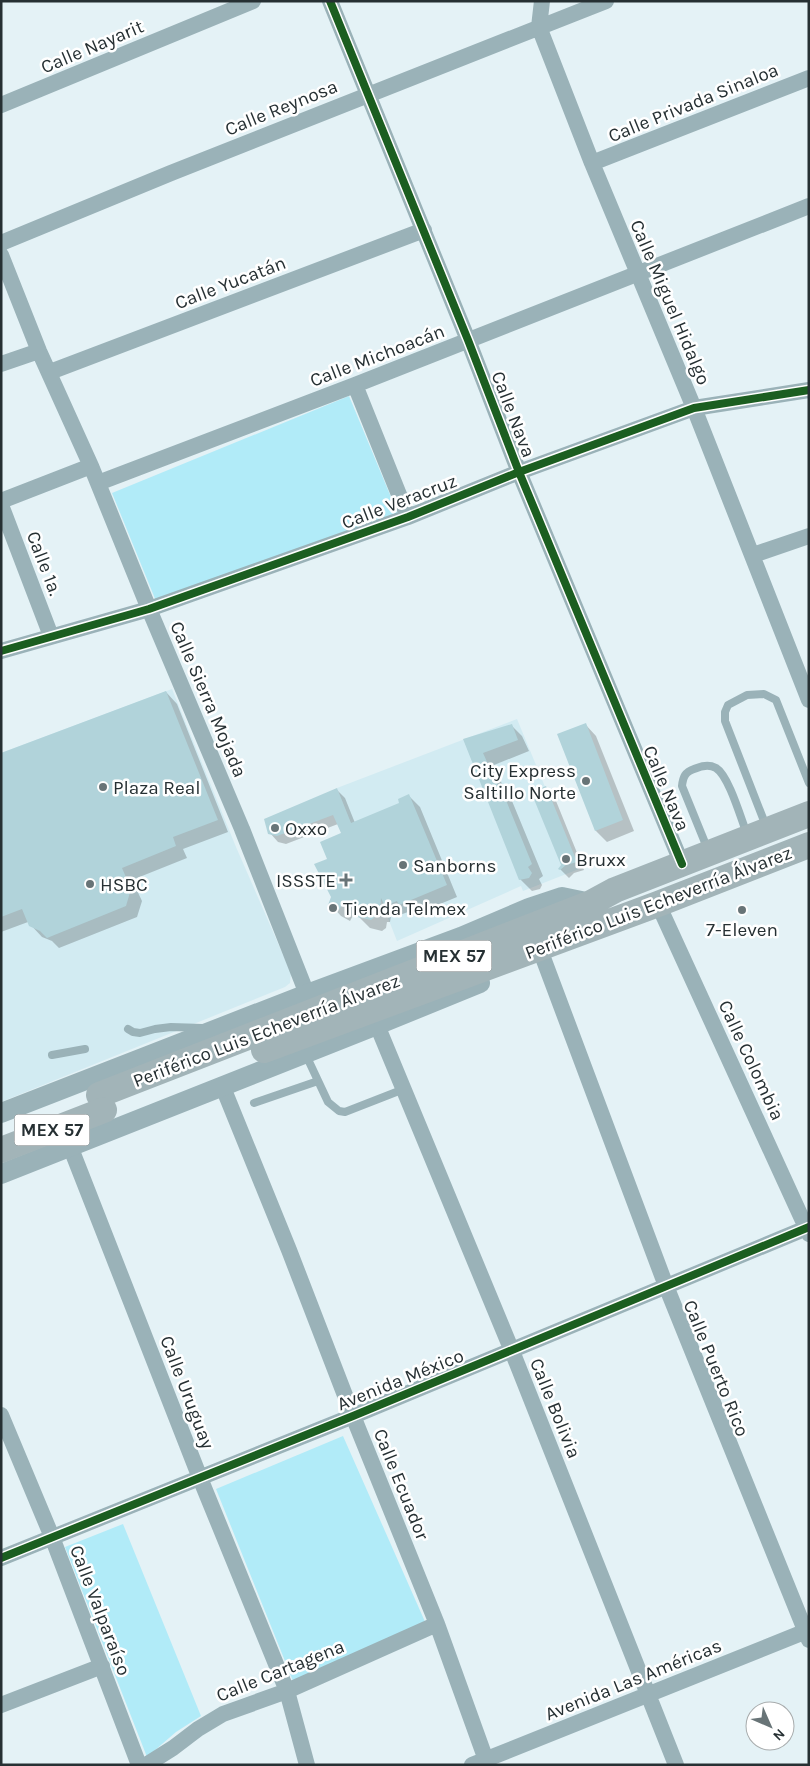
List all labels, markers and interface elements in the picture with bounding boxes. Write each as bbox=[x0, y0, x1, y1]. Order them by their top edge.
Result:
street label: Calle Nayarit bbox=[38, 15, 147, 78]
street label: Calle Privada Sinaloa bbox=[605, 59, 782, 147]
street label: Calle Reynosa bbox=[222, 75, 341, 141]
street label: Calle Miguel Hidalgo bbox=[625, 217, 715, 388]
street label: Calle Yucatán bbox=[172, 252, 289, 314]
street label: Calle Michoacán bbox=[307, 320, 448, 392]
street label: Calle Nava bbox=[487, 368, 540, 461]
street label: Calle Veracruz bbox=[339, 470, 460, 534]
street label: Calle 1a. bbox=[22, 528, 66, 599]
street label: Calle Sierra Mojada bbox=[165, 618, 251, 781]
street label: Calle Nava bbox=[638, 742, 694, 834]
place label: City Express Saltillo Norte bbox=[463, 760, 576, 804]
marker: City Express Saltillo Norte bbox=[580, 775, 592, 787]
place label: Plaza Real bbox=[113, 777, 200, 799]
marker: Plaza Real bbox=[97, 781, 109, 793]
place label: Oxxo bbox=[285, 818, 327, 840]
marker: Oxxo bbox=[269, 822, 281, 834]
street label: Periférico Luis Echeverría Álvarez bbox=[521, 841, 795, 964]
place label: Bruxx bbox=[576, 849, 626, 871]
marker: Bruxx bbox=[560, 853, 572, 865]
place label: Sanborns bbox=[413, 855, 496, 877]
marker: Sanborns bbox=[397, 859, 409, 871]
place label: ISSSTE bbox=[276, 870, 336, 892]
place label: HSBC bbox=[100, 874, 148, 896]
marker: ISSSTE bbox=[340, 874, 352, 886]
marker: HSBC bbox=[84, 878, 96, 890]
place label: Tienda Telmex bbox=[343, 898, 466, 920]
marker: Tienda Telmex bbox=[327, 902, 339, 914]
marker: 7-Eleven bbox=[736, 904, 748, 916]
place label: 7-Eleven bbox=[706, 919, 778, 941]
road number: MEX 57 bbox=[416, 940, 492, 971]
street label: Periférico Luis Echeverría Álvarez bbox=[129, 969, 403, 1092]
street label: Calle Colombia bbox=[714, 997, 789, 1124]
road number: MEX 57 bbox=[15, 1114, 90, 1146]
street label: Calle Puerto Rico bbox=[679, 1297, 753, 1440]
street label: Calle Uruguay bbox=[155, 1333, 219, 1452]
street label: Avenida México bbox=[334, 1345, 467, 1415]
street label: Calle Bolivia bbox=[525, 1355, 585, 1462]
street label: Calle Ecuador bbox=[369, 1426, 433, 1543]
street label: Calle Valparaíso bbox=[65, 1542, 135, 1679]
street label: Avenida Las Américas bbox=[542, 1634, 725, 1725]
street label: Calle Cartagena bbox=[213, 1635, 348, 1707]
north arrow bbox=[745, 1701, 795, 1751]
text: N bbox=[769, 1725, 788, 1744]

